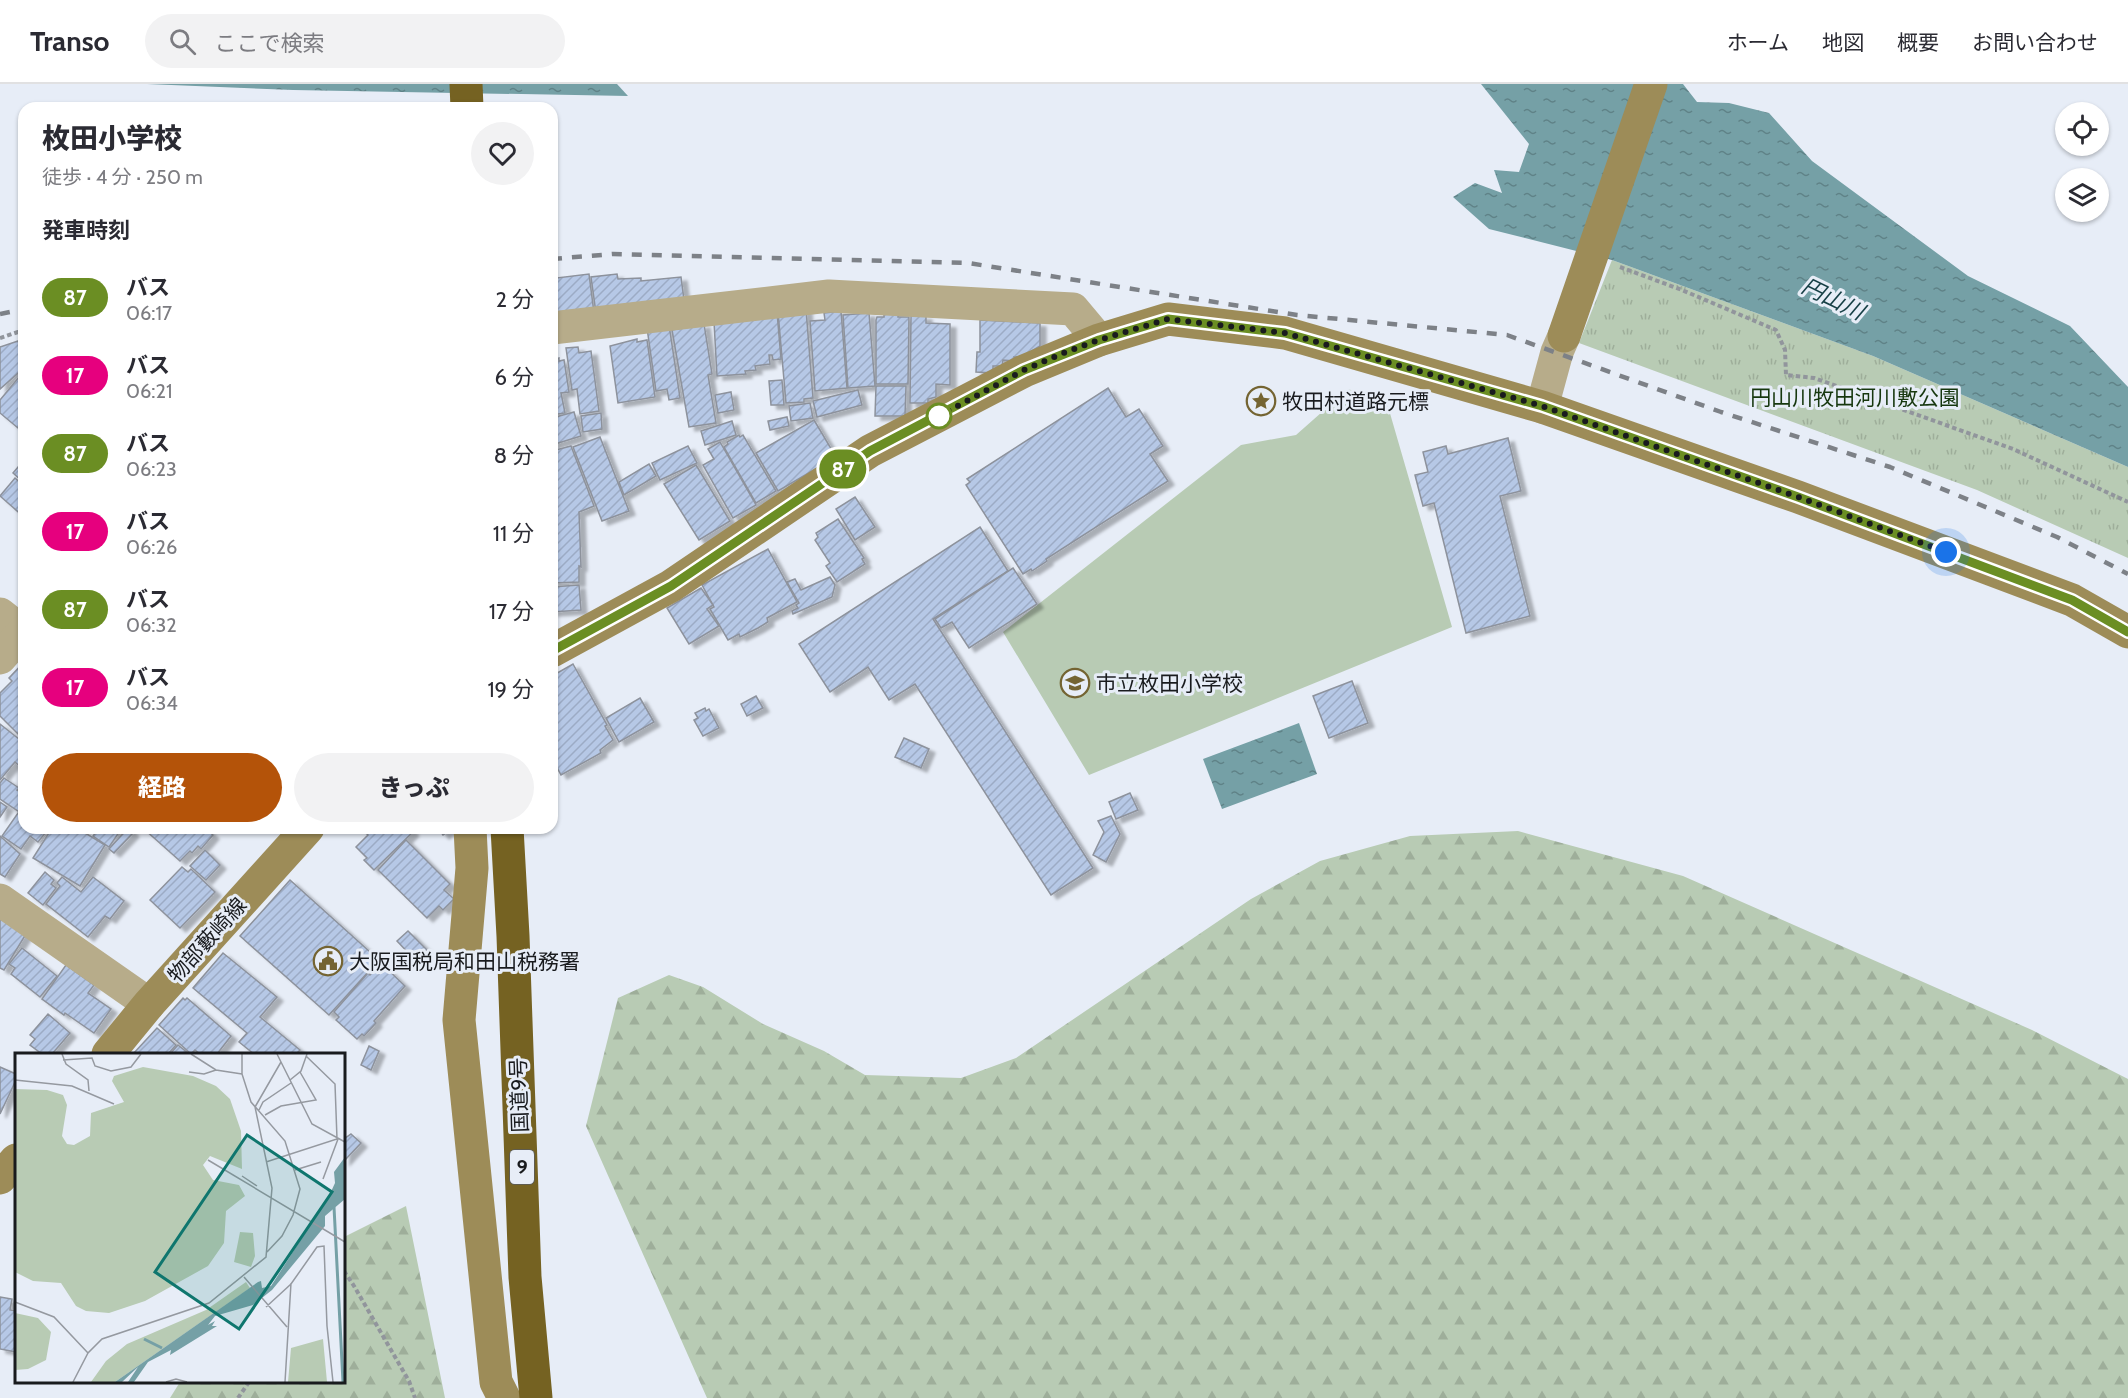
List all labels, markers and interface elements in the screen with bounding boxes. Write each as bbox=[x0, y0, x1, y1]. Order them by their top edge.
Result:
search box bbox=[145, 14, 565, 68]
text: Transo bbox=[30, 24, 109, 58]
icon: search bbox=[166, 25, 199, 58]
text: ここで検索 bbox=[214, 30, 324, 57]
text: ホーム bbox=[1727, 30, 1789, 55]
text: 地図 bbox=[1822, 30, 1864, 55]
text: 概要 bbox=[1897, 30, 1939, 55]
text: お問い合わせ bbox=[1972, 30, 2098, 55]
map controls bbox=[2055, 102, 2109, 222]
button: locate bbox=[2055, 102, 2109, 156]
text: 枚田小学校 bbox=[42, 121, 182, 155]
button: heart bbox=[471, 122, 534, 185]
text: 徒歩 · 4 分 · 250 m bbox=[42, 165, 203, 189]
button: layers bbox=[2055, 168, 2109, 222]
text: 発車時刻 bbox=[42, 217, 130, 244]
water label: 円山川 bbox=[1797, 272, 1870, 326]
text: バス bbox=[126, 274, 170, 301]
text: 87 bbox=[63, 285, 87, 310]
text: 2 分 bbox=[496, 286, 534, 313]
text: 06:17 bbox=[126, 301, 172, 325]
text: バス bbox=[126, 352, 170, 379]
text: 17 bbox=[66, 363, 84, 388]
text: 6 分 bbox=[495, 364, 534, 391]
text: 06:21 bbox=[126, 379, 172, 403]
place icon: 牧田村道路元標 bbox=[1245, 385, 1277, 417]
park label: 円山川牧田河川敷公園 bbox=[1750, 385, 1960, 410]
place label: 牧田村道路元標 bbox=[1282, 389, 1429, 414]
unlabelled marker bbox=[926, 403, 952, 429]
text: バス bbox=[126, 430, 170, 457]
text: 87 bbox=[63, 441, 87, 466]
text: 8 分 bbox=[494, 442, 534, 469]
line badge: 87 bbox=[816, 450, 870, 488]
text: 06:23 bbox=[126, 457, 177, 481]
text: 87 bbox=[831, 457, 855, 482]
text: バス bbox=[126, 508, 170, 535]
text: 17 bbox=[66, 519, 84, 544]
text: 11 分 bbox=[493, 520, 534, 547]
text: 06:26 bbox=[126, 535, 177, 559]
your location bbox=[1931, 537, 1961, 567]
text: バス bbox=[126, 586, 170, 613]
text: 87 bbox=[63, 597, 87, 622]
text: 17 分 bbox=[489, 598, 534, 625]
text: 06:32 bbox=[126, 613, 177, 637]
text: バス bbox=[126, 664, 170, 691]
school or university icon: 市立枚田小学校 bbox=[1059, 667, 1091, 699]
place label: 市立枚田小学校 bbox=[1096, 671, 1243, 696]
text: 17 bbox=[66, 675, 84, 700]
text: 19 分 bbox=[487, 676, 534, 703]
text: 06:34 bbox=[126, 691, 178, 715]
button: 経路 bbox=[42, 753, 282, 822]
button: きっぷ bbox=[294, 753, 534, 822]
street label: 物部藪崎線 bbox=[163, 893, 251, 987]
public building icon: 大阪国税局和田山税務署 bbox=[312, 945, 344, 977]
place label: 大阪国税局和田山税務署 bbox=[349, 949, 580, 974]
inset map bbox=[15, 1053, 345, 1383]
street label: 国道9号 bbox=[505, 1057, 533, 1133]
road number: 9 bbox=[510, 1150, 534, 1184]

